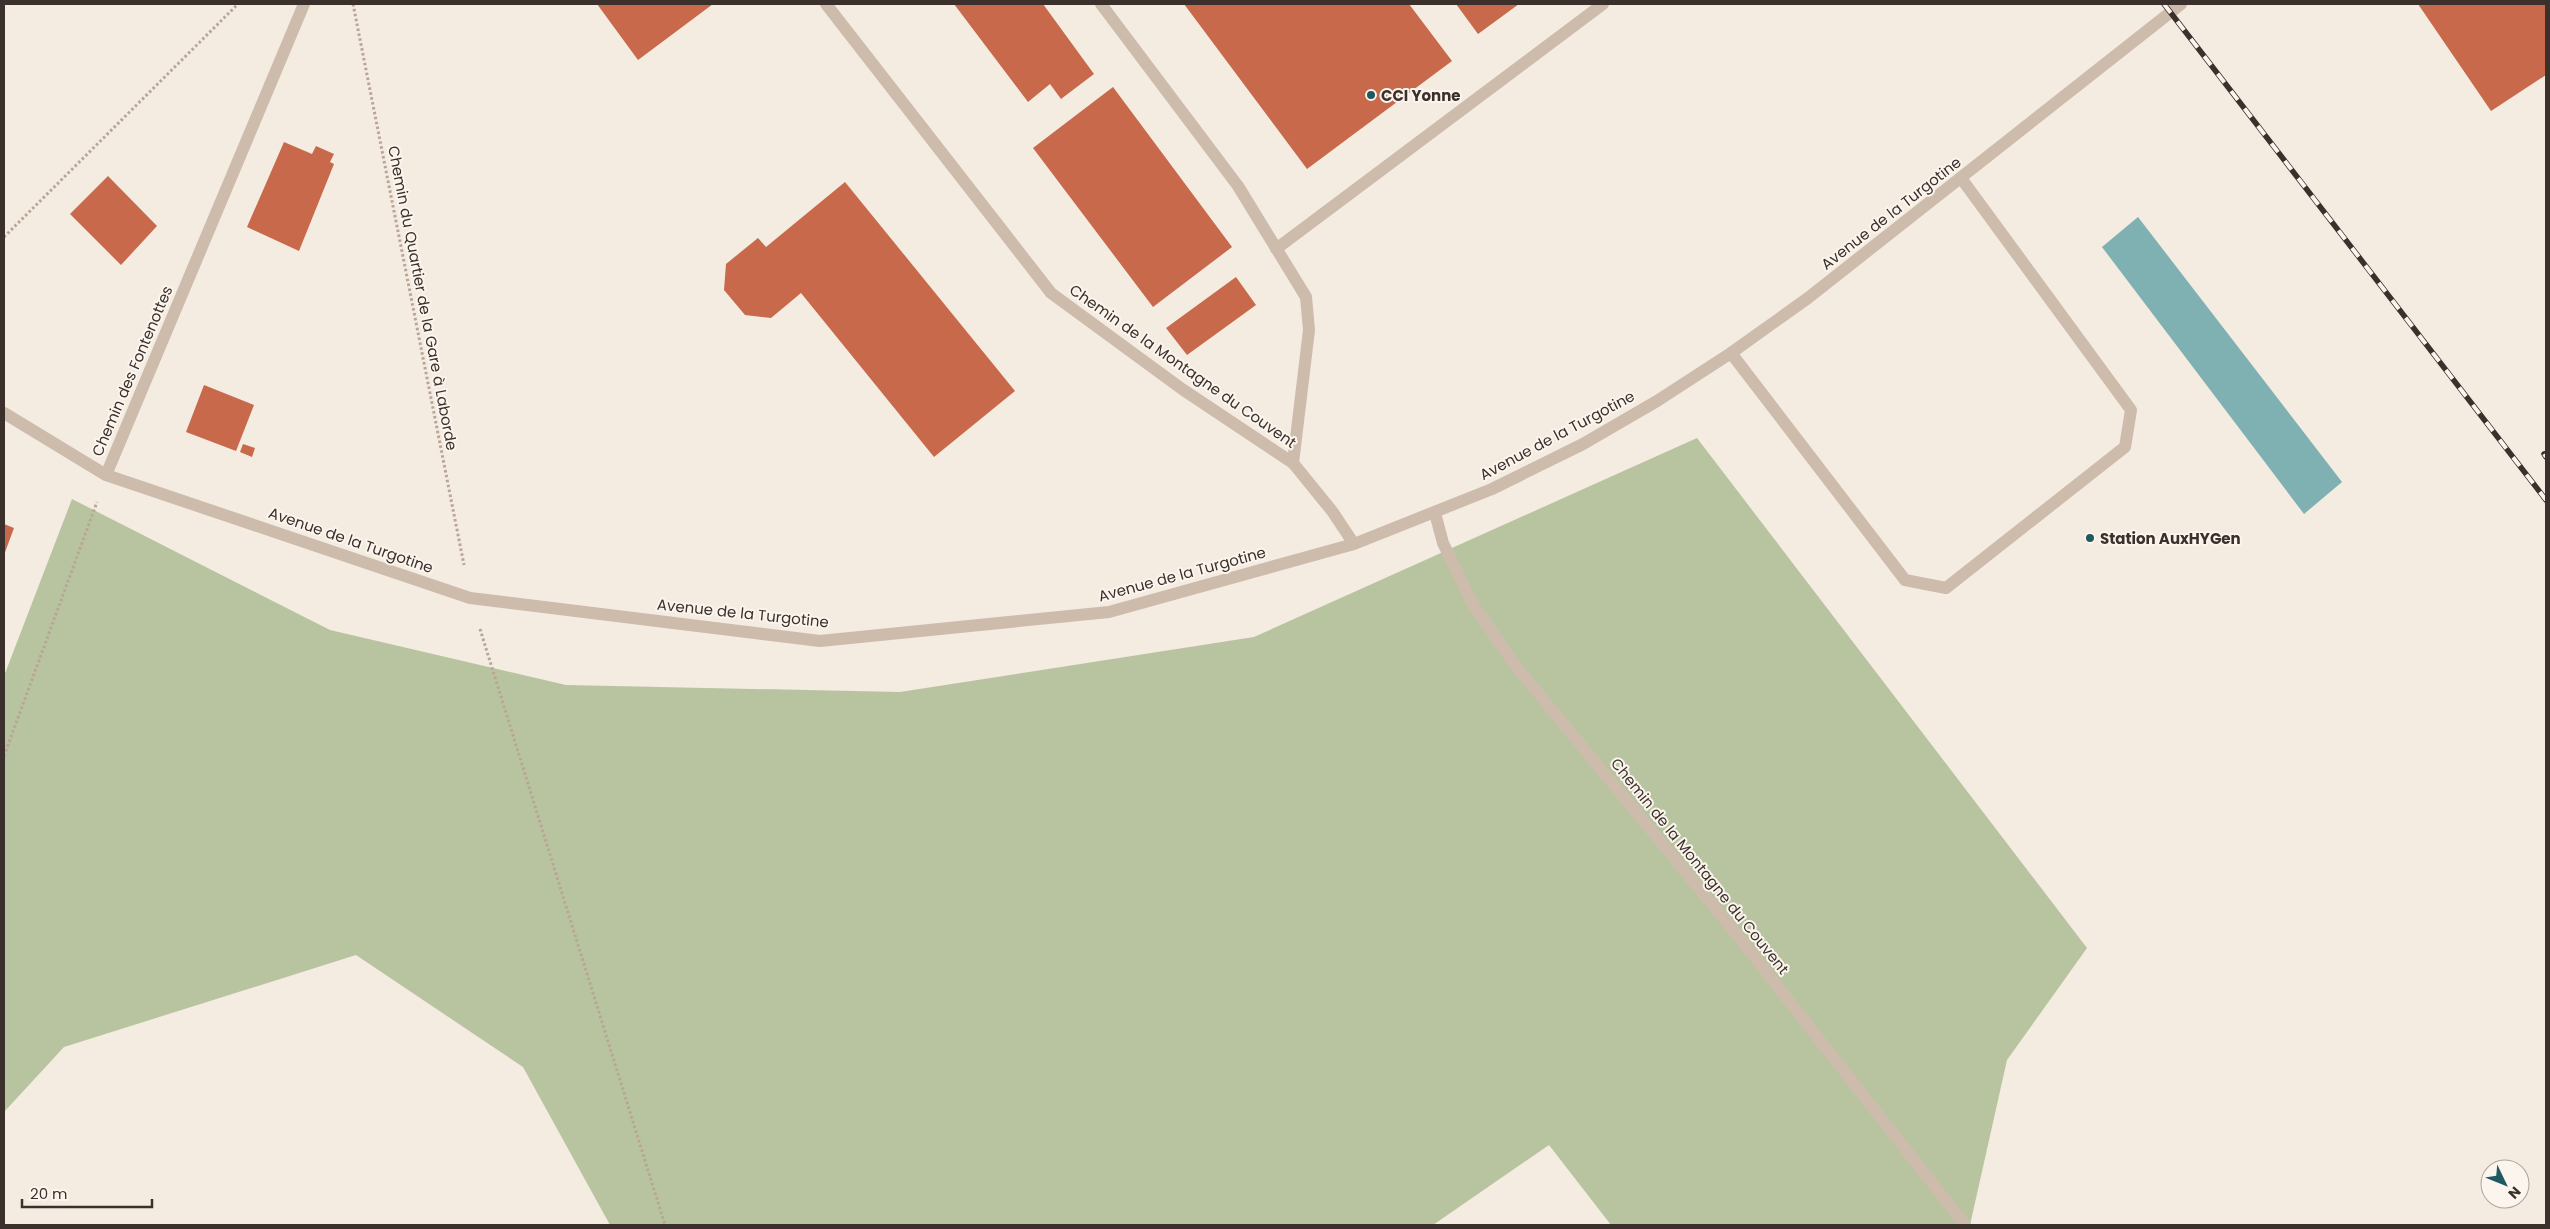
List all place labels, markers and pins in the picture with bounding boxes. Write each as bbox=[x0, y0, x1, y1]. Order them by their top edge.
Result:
place label: CCI Yonne bbox=[1381, 85, 1461, 106]
marker: CCI Yonne bbox=[1365, 89, 1377, 101]
place label: Station AuxHYGen bbox=[2100, 528, 2241, 549]
marker: Station AuxHYGen bbox=[2084, 532, 2096, 544]

